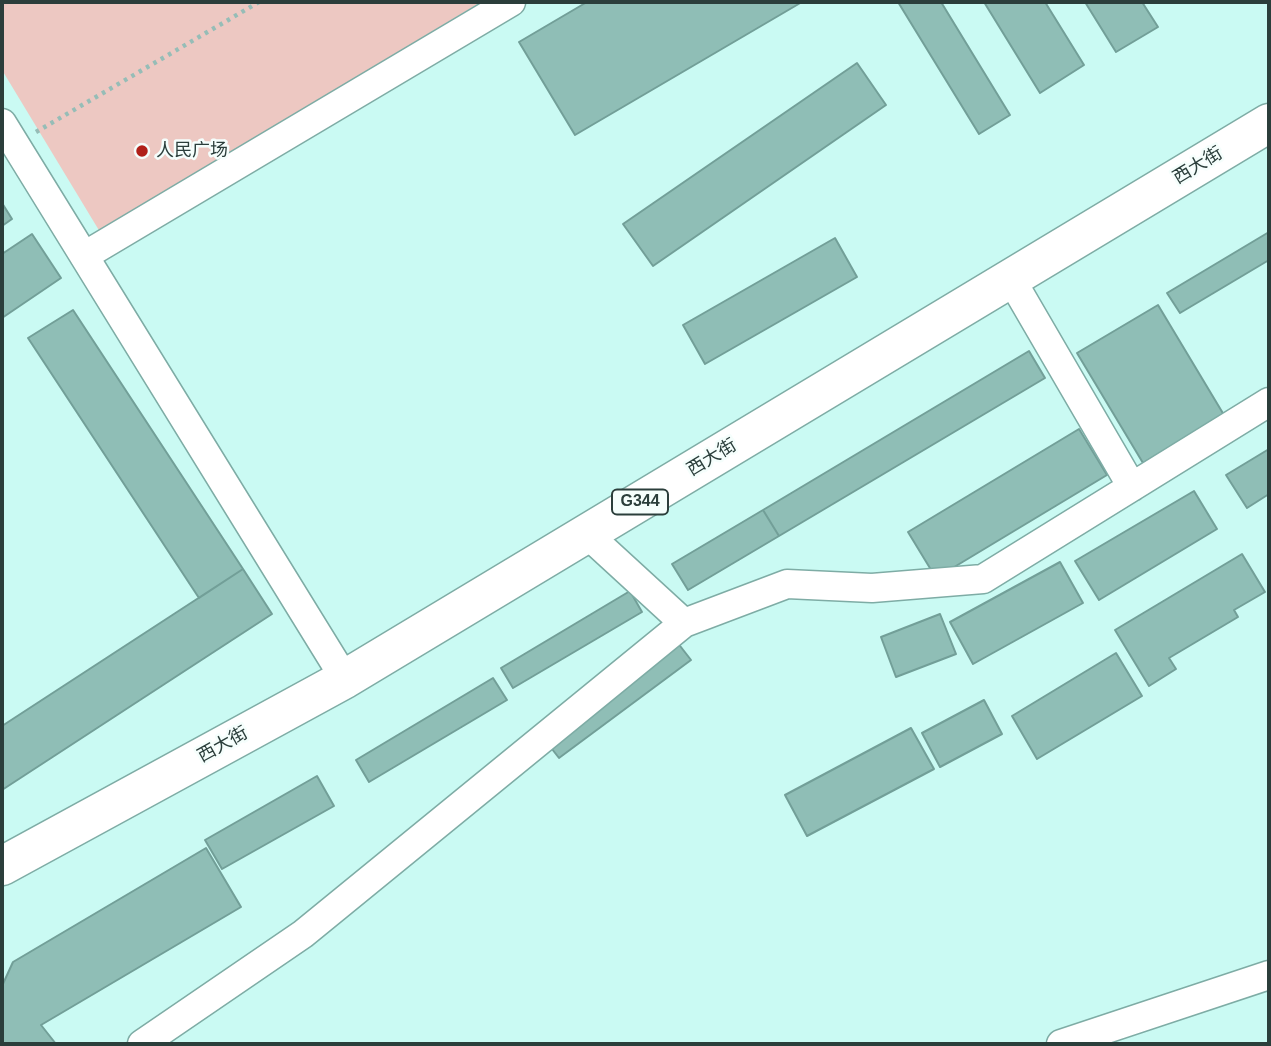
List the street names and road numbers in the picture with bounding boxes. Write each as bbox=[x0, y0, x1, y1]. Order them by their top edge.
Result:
street label: 西大街 bbox=[1169, 143, 1227, 189]
street label: 西大街 bbox=[683, 435, 741, 481]
road number: G344 bbox=[612, 489, 668, 514]
street label: 西大街 bbox=[194, 722, 252, 768]

